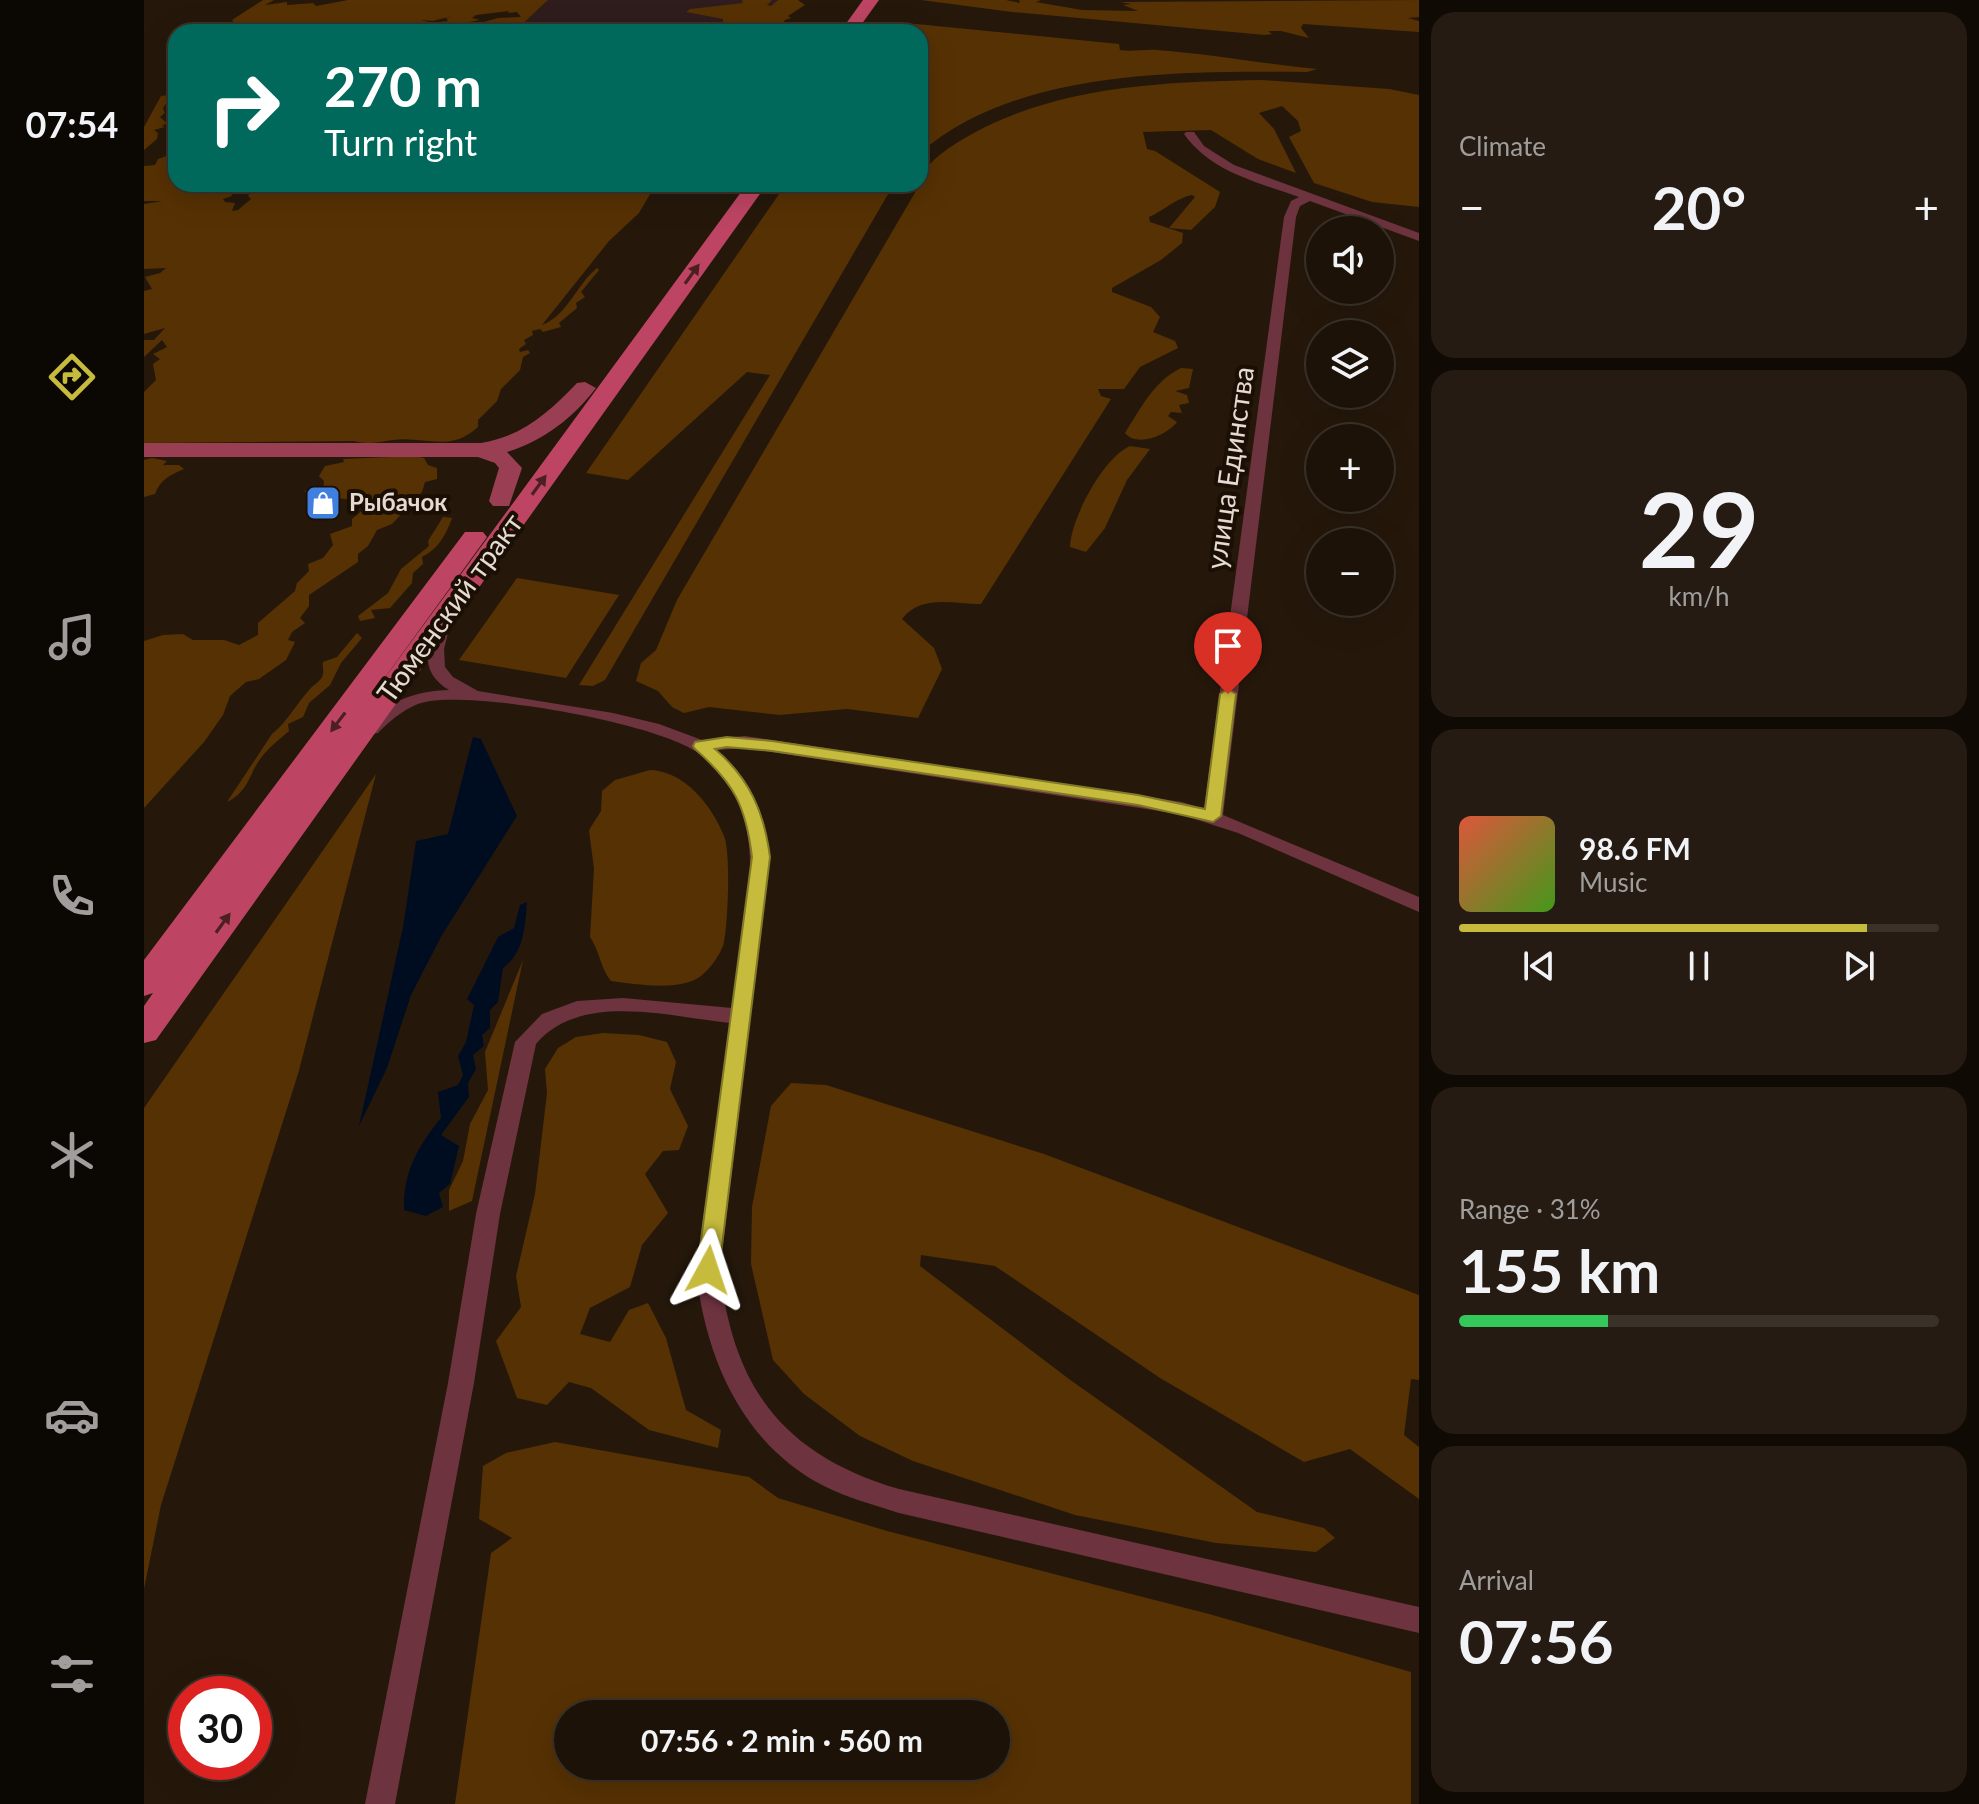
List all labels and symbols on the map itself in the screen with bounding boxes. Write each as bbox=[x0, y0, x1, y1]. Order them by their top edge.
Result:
one-way arrow bbox=[683, 264, 699, 285]
street label: улица Единства bbox=[1198, 364, 1260, 571]
one-way arrow bbox=[531, 474, 547, 496]
shop icon: Рыбачок bbox=[304, 484, 342, 522]
place label: Рыбачок bbox=[349, 487, 447, 516]
street label: Тюменский тракт bbox=[369, 506, 529, 709]
pin bbox=[1194, 612, 1262, 694]
one-way arrow bbox=[331, 711, 346, 732]
one-way arrow bbox=[214, 913, 230, 933]
position arrow bbox=[666, 1228, 750, 1312]
speed limit sign: 30 bbox=[168, 1676, 272, 1780]

